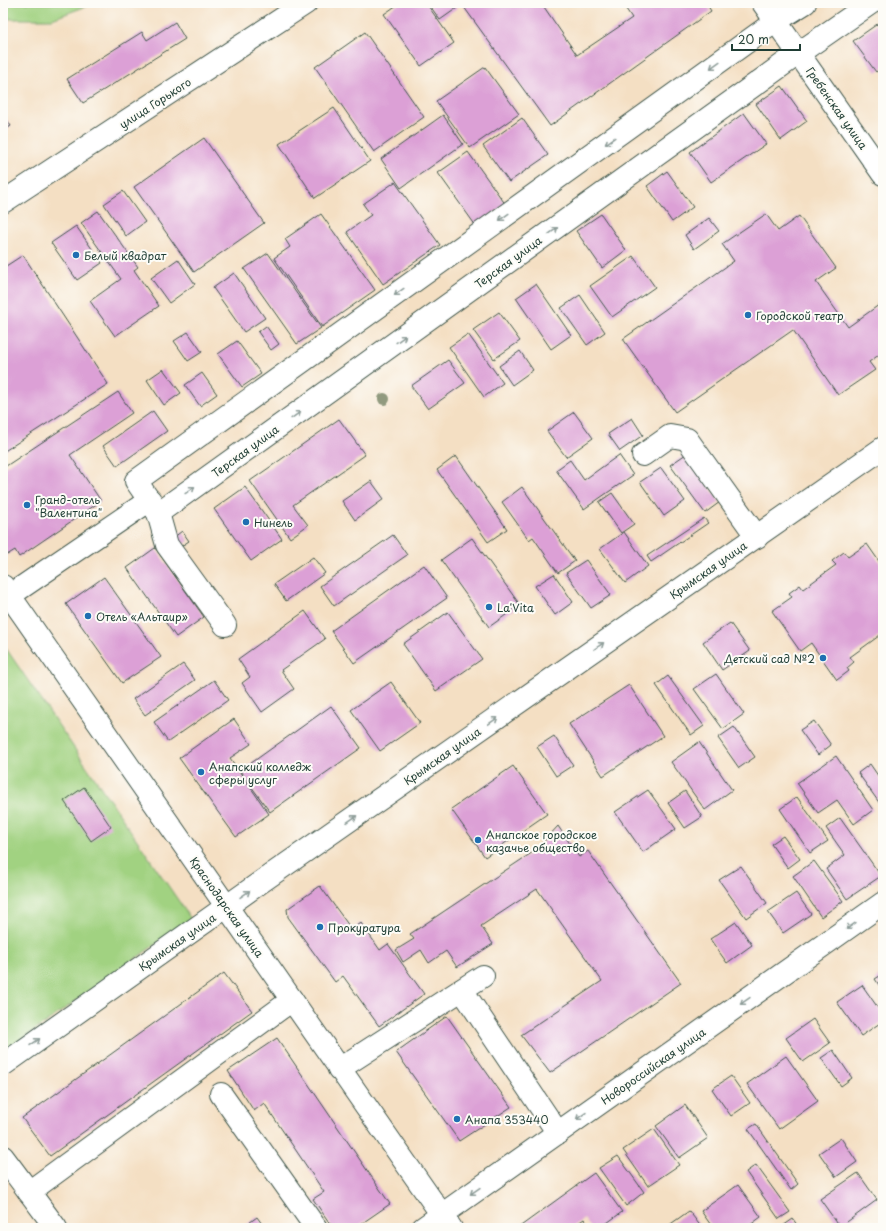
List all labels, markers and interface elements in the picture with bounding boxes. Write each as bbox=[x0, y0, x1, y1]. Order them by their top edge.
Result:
scale bar bbox=[732, 26, 800, 52]
text: 20 m bbox=[738, 30, 769, 48]
one-way arrow bbox=[710, 61, 721, 69]
street label: Гребенская улица bbox=[802, 63, 872, 153]
street label: улица Горького bbox=[116, 73, 194, 133]
one-way arrow bbox=[604, 137, 615, 145]
one-way arrow bbox=[499, 213, 510, 221]
one-way arrow bbox=[547, 226, 558, 235]
street label: Терская улица bbox=[471, 232, 545, 292]
place label: Белый квадрат bbox=[84, 247, 167, 264]
marker: Белый квадрат bbox=[71, 250, 81, 260]
one-way arrow bbox=[393, 288, 404, 297]
place label: Городской театр bbox=[756, 307, 844, 324]
marker: Городской театр bbox=[743, 310, 753, 320]
one-way arrow bbox=[396, 335, 407, 343]
one-way arrow bbox=[290, 410, 301, 419]
street label: Терская улица bbox=[208, 421, 282, 481]
one-way arrow bbox=[184, 486, 195, 494]
place label: Гранд-отель "Валентина" bbox=[35, 491, 102, 521]
marker: Гранд-отель "Валентина" bbox=[22, 500, 32, 510]
place label: Нинель bbox=[254, 514, 293, 531]
marker: Нинель bbox=[241, 517, 251, 527]
street label: Крымская улица bbox=[666, 537, 750, 603]
place label: La'Vita bbox=[497, 599, 534, 616]
marker: La'Vita bbox=[484, 602, 494, 612]
place label: Отель «Альтаир» bbox=[96, 608, 188, 625]
marker: Отель «Альтаир» bbox=[83, 611, 93, 621]
one-way arrow bbox=[594, 642, 605, 650]
place label: Детский сад №2 bbox=[723, 650, 815, 667]
marker: Детский сад №2 bbox=[818, 653, 828, 663]
one-way arrow bbox=[487, 717, 498, 725]
street label: Крымская улица bbox=[400, 723, 484, 789]
place label: Анапский колледж сферы услуг bbox=[209, 758, 312, 788]
marker: Анапский колледж сферы услуг bbox=[196, 767, 206, 777]
one-way arrow bbox=[346, 815, 357, 823]
place label: Анапское городское казачье общество bbox=[486, 826, 597, 856]
marker: Анапское городское казачье общество bbox=[473, 835, 483, 845]
street label: Краснодарская улица bbox=[186, 853, 268, 961]
one-way arrow bbox=[239, 890, 250, 898]
street label: Крымская улица bbox=[135, 909, 219, 975]
place label: Прокуратура bbox=[328, 919, 401, 936]
marker: Прокуратура bbox=[315, 922, 325, 932]
one-way arrow bbox=[846, 922, 857, 930]
one-way arrow bbox=[740, 997, 751, 1005]
street label: Новороссийская улица bbox=[597, 1023, 709, 1109]
one-way arrow bbox=[29, 1038, 40, 1046]
place label: Анапа 353440 bbox=[465, 1111, 548, 1128]
one-way arrow bbox=[576, 1112, 587, 1120]
marker: Анапа 353440 bbox=[452, 1114, 462, 1124]
one-way arrow bbox=[470, 1187, 481, 1195]

